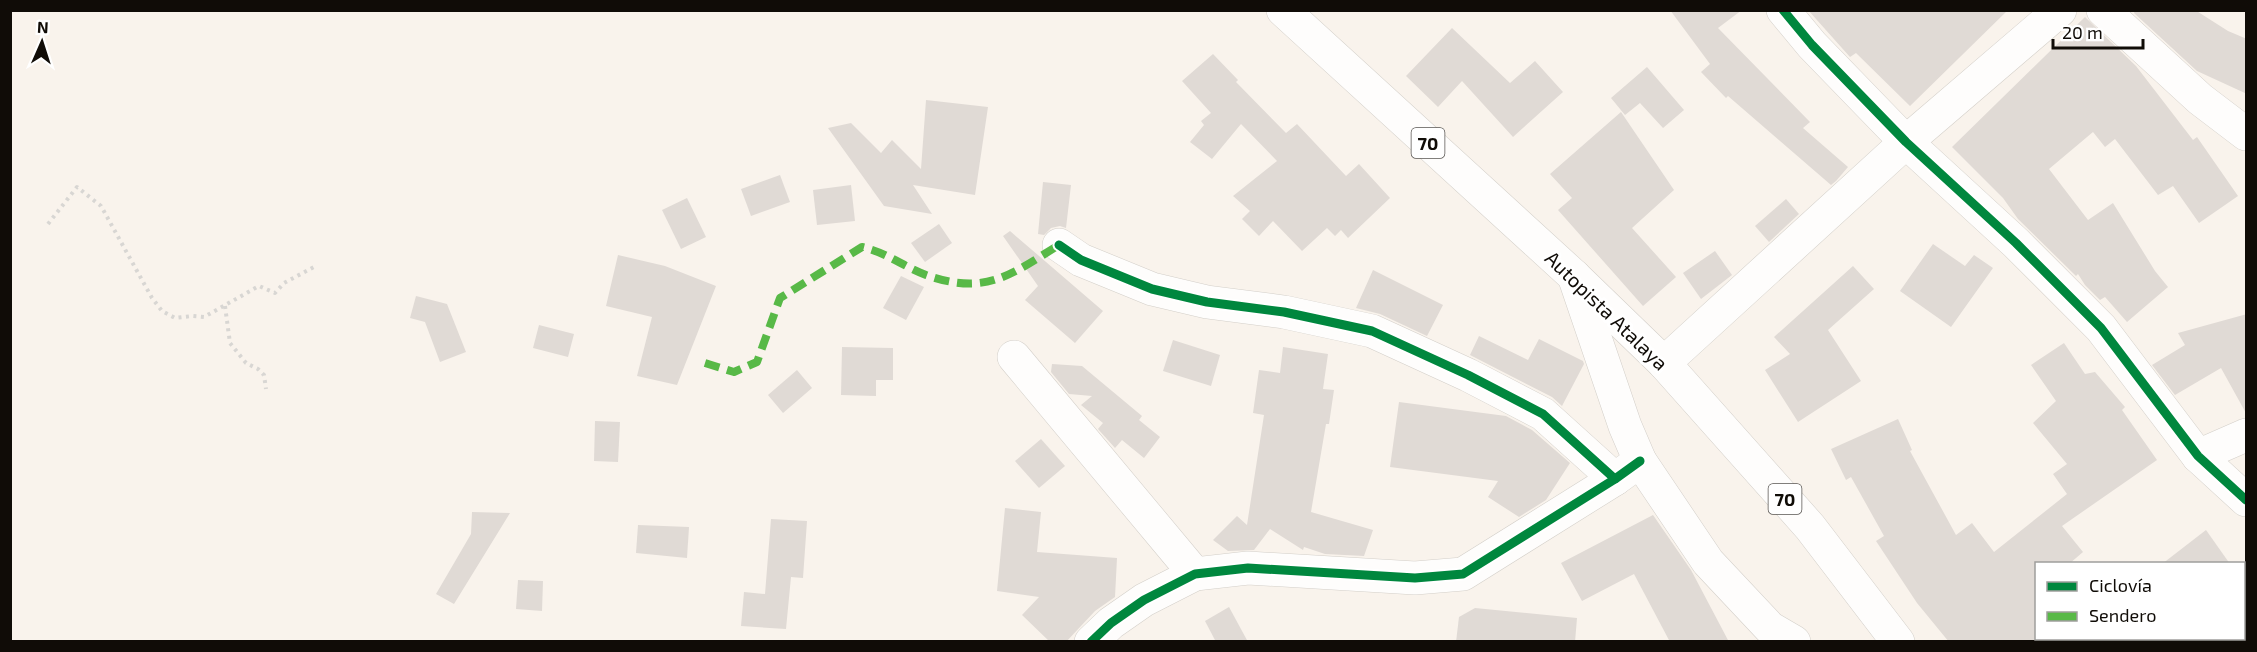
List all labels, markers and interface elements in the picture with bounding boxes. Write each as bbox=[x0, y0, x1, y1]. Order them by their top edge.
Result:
north arrow bbox=[12, 12, 72, 72]
scale bar bbox=[2053, 12, 2143, 50]
text: N bbox=[37, 17, 49, 36]
text: 20 m bbox=[2062, 21, 2103, 43]
road number: 70 bbox=[1412, 128, 1444, 158]
street label: Autopista Atalaya bbox=[1541, 245, 1673, 375]
road number: 70 bbox=[1768, 484, 1802, 514]
legend bbox=[2035, 562, 2245, 640]
text: Ciclovía bbox=[2089, 574, 2152, 596]
text: Sendero bbox=[2089, 604, 2156, 626]

